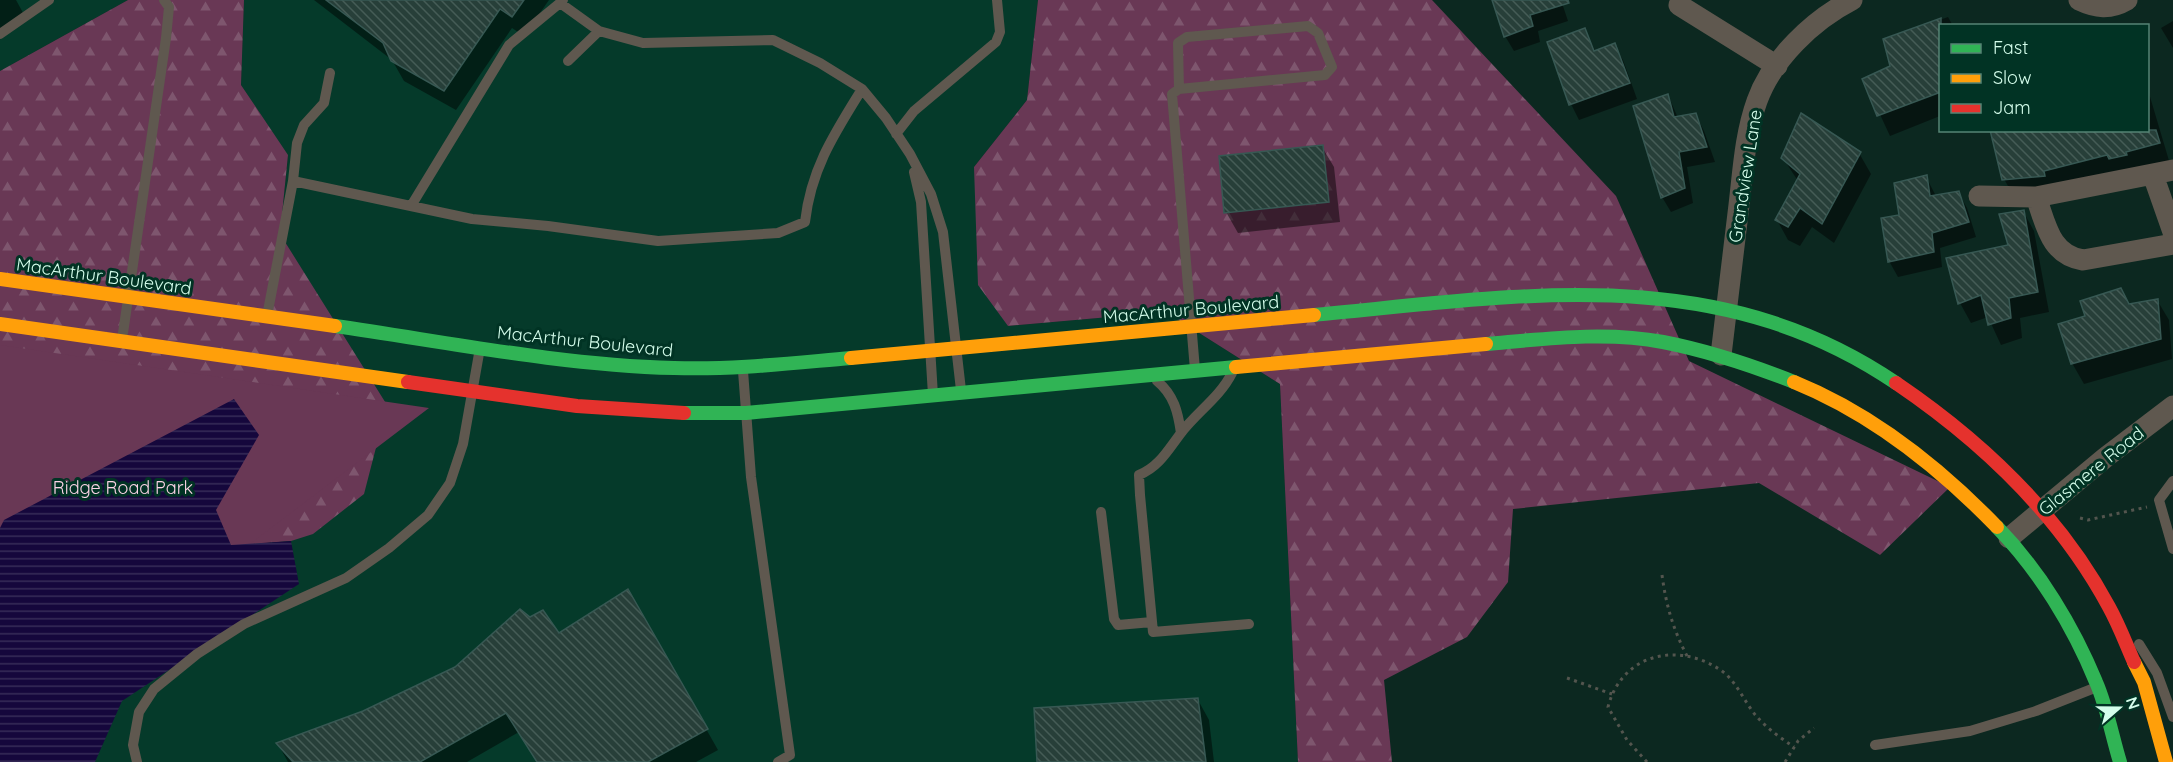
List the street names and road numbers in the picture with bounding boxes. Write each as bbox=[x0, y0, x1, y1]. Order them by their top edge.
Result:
street label: Grandview Lane bbox=[1723, 108, 1767, 244]
street label: MacArthur Boulevard bbox=[15, 252, 193, 300]
street label: MacArthur Boulevard bbox=[1102, 290, 1280, 328]
street label: MacArthur Boulevard bbox=[496, 320, 674, 362]
street label: Glasmere Road bbox=[2034, 422, 2148, 520]

